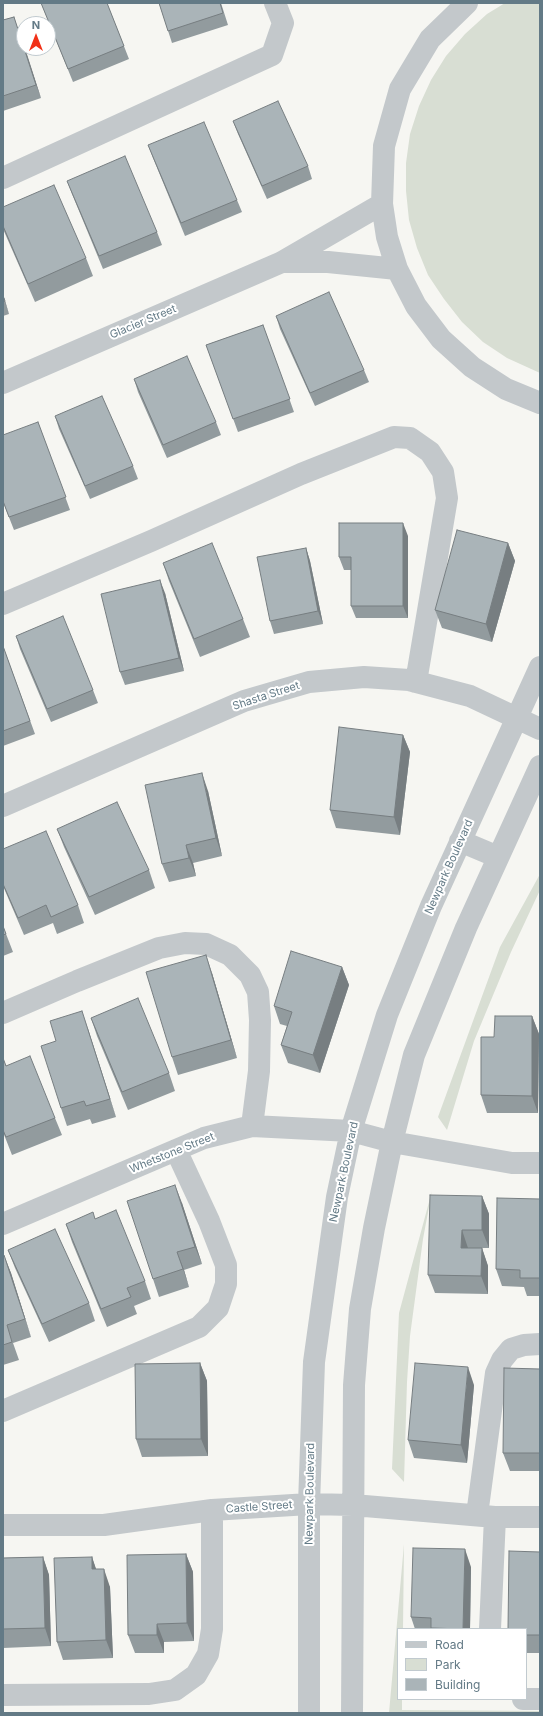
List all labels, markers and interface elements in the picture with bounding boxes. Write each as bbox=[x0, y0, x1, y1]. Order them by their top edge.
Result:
north arrow bbox=[16, 16, 56, 56]
text: N bbox=[32, 18, 40, 32]
street label: Glacier Street bbox=[108, 302, 178, 342]
street label: Shasta Street bbox=[231, 679, 301, 713]
street label: Newpark Boulevard bbox=[422, 818, 476, 916]
street label: Newpark Boulevard bbox=[327, 1121, 361, 1223]
street label: Whetstone Street bbox=[128, 1130, 216, 1176]
street label: Newpark Boulevard bbox=[303, 1443, 317, 1545]
street label: Castle Street bbox=[225, 1498, 293, 1516]
legend bbox=[397, 1628, 527, 1700]
text: Road bbox=[435, 1637, 464, 1652]
text: Park bbox=[435, 1657, 461, 1672]
text: Building bbox=[435, 1677, 480, 1692]

